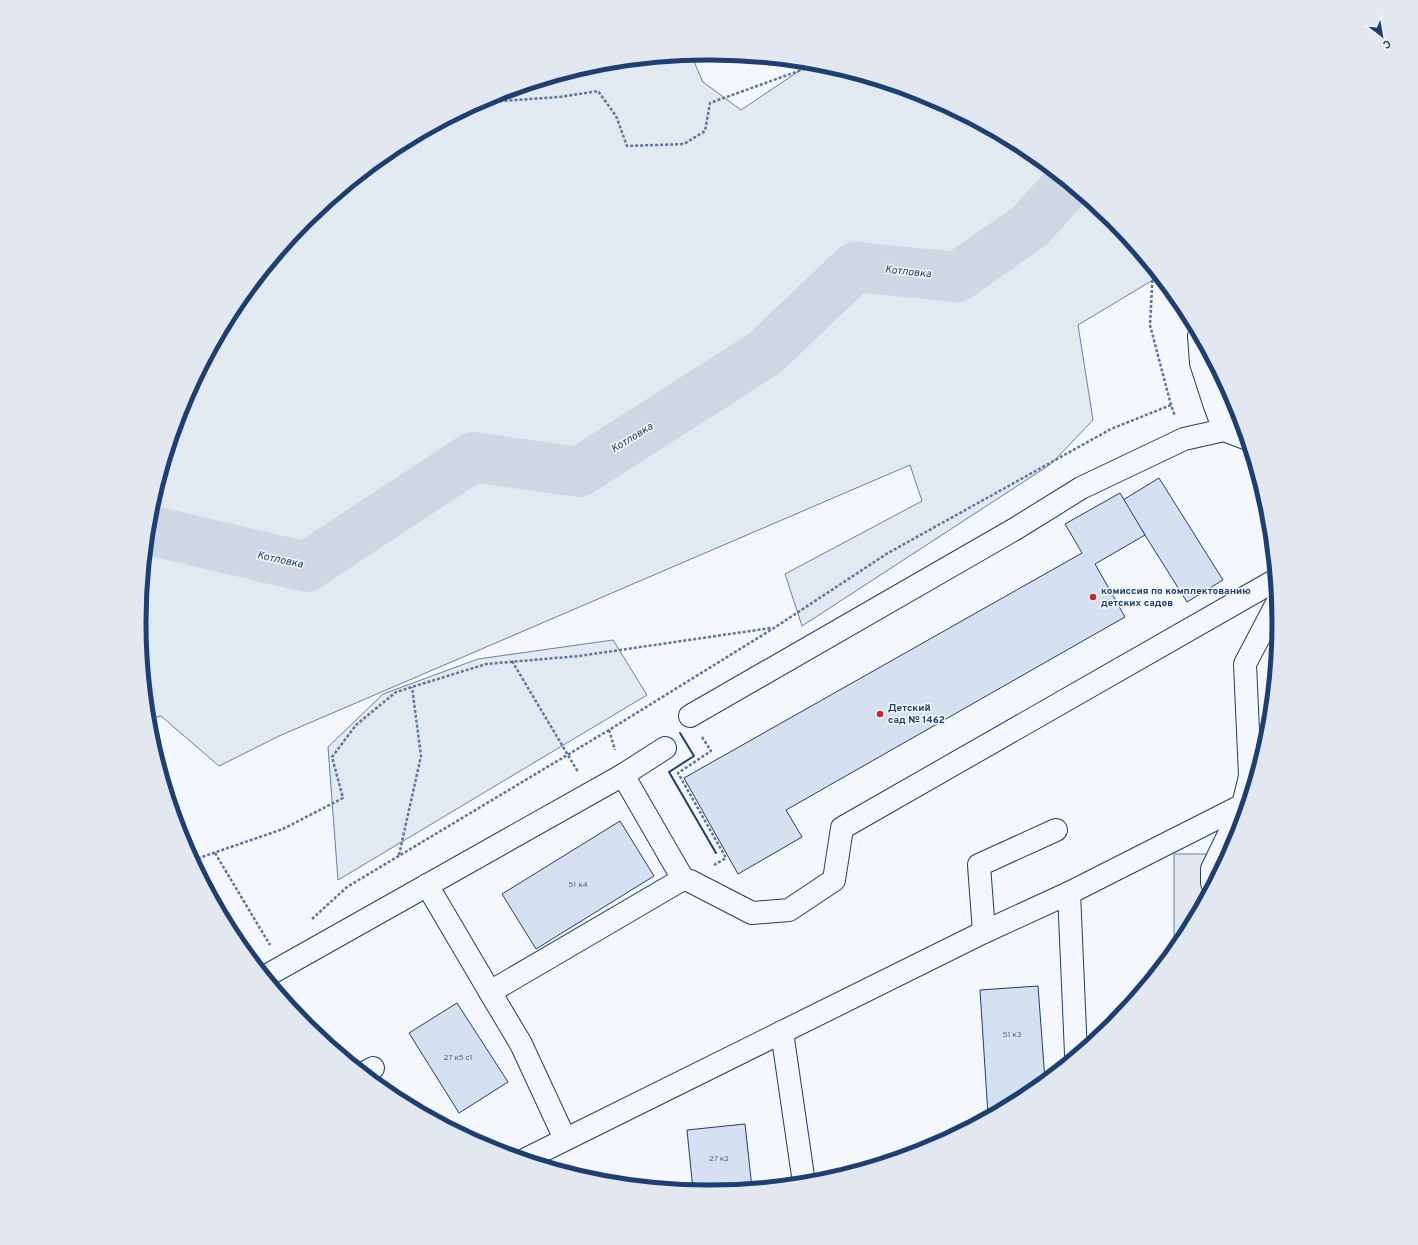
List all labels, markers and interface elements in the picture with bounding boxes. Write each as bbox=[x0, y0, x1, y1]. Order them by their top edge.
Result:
north arrow bbox=[1362, 16, 1402, 56]
text: С bbox=[1380, 36, 1393, 52]
water label: Котловка bbox=[884, 263, 932, 281]
water label: Котловка bbox=[608, 419, 656, 456]
water label: Котловка bbox=[256, 548, 305, 572]
place label: комиссия по комплектованию детских садов bbox=[1101, 585, 1251, 610]
marker: комиссия по комплектованию детских садов bbox=[1088, 592, 1098, 602]
place label: Детский сад № 1462 bbox=[888, 702, 945, 727]
marker: Детский сад № 1462 bbox=[875, 709, 885, 719]
house number: 51 к4 bbox=[568, 880, 588, 890]
house number: 51 к3 bbox=[1002, 1030, 1022, 1040]
house number: 27 к5 с1 bbox=[444, 1053, 472, 1063]
house number: 27 к3 bbox=[709, 1154, 729, 1164]

